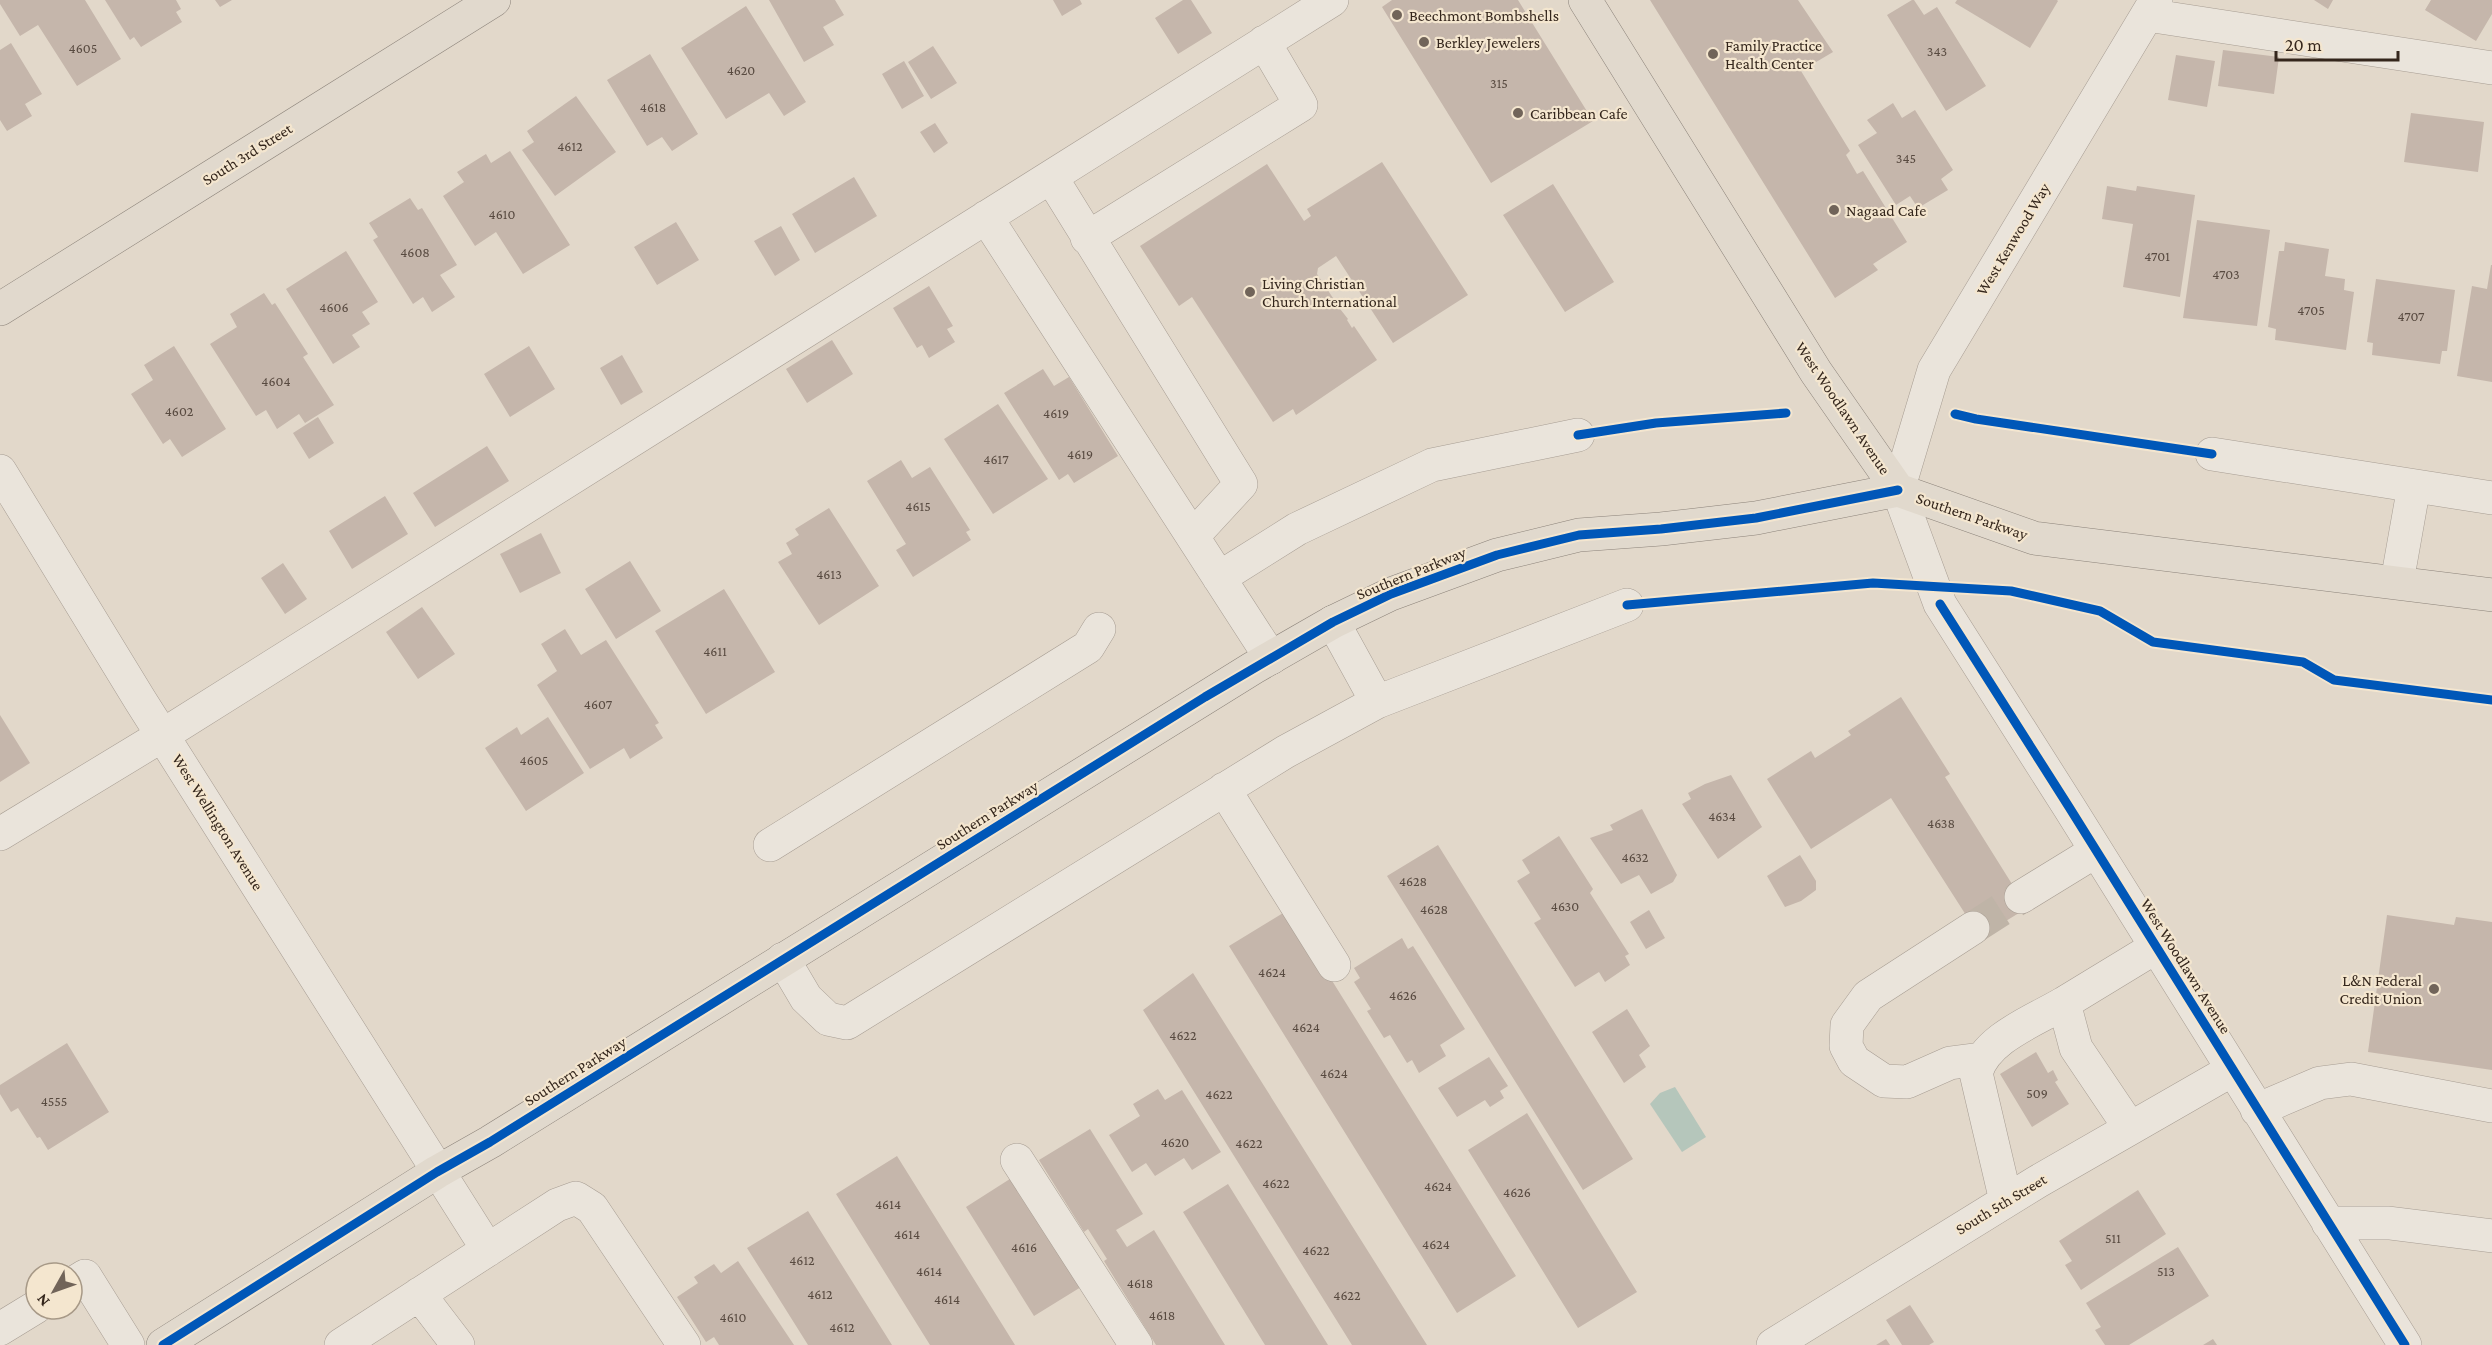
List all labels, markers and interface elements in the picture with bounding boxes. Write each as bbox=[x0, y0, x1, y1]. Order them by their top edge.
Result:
place label: Beechmont Bombshells bbox=[1409, 7, 1559, 24]
marker: Beechmont Bombshells bbox=[1390, 8, 1404, 22]
scale bar bbox=[2276, 24, 2398, 62]
place label: Berkley Jewelers bbox=[1436, 34, 1540, 52]
marker: Berkley Jewelers bbox=[1417, 35, 1431, 49]
text: 20 m bbox=[2285, 35, 2322, 55]
place label: Family Practice Health Center bbox=[1725, 37, 1822, 72]
house number: 4605 bbox=[69, 40, 97, 56]
house number: 343 bbox=[1927, 43, 1947, 59]
marker: Family Practice Health Center bbox=[1706, 47, 1720, 61]
house number: 4620 bbox=[727, 62, 755, 78]
house number: 315 bbox=[1490, 75, 1508, 91]
house number: 4618 bbox=[640, 99, 666, 115]
place label: Caribbean Cafe bbox=[1530, 105, 1628, 122]
marker: Caribbean Cafe bbox=[1511, 106, 1525, 120]
street label: South 3rd Street bbox=[199, 119, 296, 188]
house number: 4612 bbox=[557, 138, 583, 154]
house number: 345 bbox=[1896, 150, 1916, 166]
street label: West Kenwood Way bbox=[1973, 179, 2054, 299]
place label: Nagaad Cafe bbox=[1846, 202, 1926, 220]
marker: Nagaad Cafe bbox=[1827, 203, 1841, 217]
house number: 4610 bbox=[489, 206, 515, 222]
house number: 4608 bbox=[400, 244, 430, 260]
house number: 4701 bbox=[2144, 248, 2170, 264]
house number: 4703 bbox=[2212, 266, 2240, 282]
place label: Living Christian Church International bbox=[1262, 275, 1397, 310]
marker: Living Christian Church International bbox=[1243, 285, 1257, 299]
house number: 4606 bbox=[319, 299, 349, 315]
house number: 4705 bbox=[2297, 302, 2325, 318]
house number: 4707 bbox=[2397, 308, 2425, 324]
street label: West Woodlawn Avenue bbox=[1792, 339, 1894, 477]
house number: 4604 bbox=[261, 373, 291, 389]
house number: 4602 bbox=[165, 403, 194, 419]
house number: 4619 bbox=[1043, 405, 1069, 421]
house number: 4619 bbox=[1067, 446, 1093, 462]
house number: 4617 bbox=[983, 451, 1009, 467]
street label: Southern Parkway bbox=[1914, 489, 2031, 544]
house number: 4615 bbox=[905, 498, 931, 514]
street label: Southern Parkway bbox=[1354, 543, 1469, 604]
house number: 4613 bbox=[816, 566, 842, 582]
house number: 4611 bbox=[703, 643, 727, 659]
house number: 4607 bbox=[584, 696, 613, 712]
street label: West Wellington Avenue bbox=[168, 751, 267, 894]
house number: 4605 bbox=[520, 752, 548, 768]
street label: Southern Parkway bbox=[933, 777, 1042, 854]
house number: 4634 bbox=[1708, 808, 1736, 824]
house number: 4638 bbox=[1927, 815, 1955, 831]
house number: 4632 bbox=[1621, 849, 1649, 865]
house number: 4628 bbox=[1399, 873, 1427, 889]
street label: West Woodlawn Avenue bbox=[2137, 895, 2235, 1037]
house number: 4630 bbox=[1551, 898, 1579, 914]
house number: 4628 bbox=[1420, 901, 1448, 917]
house number: 4624 bbox=[1258, 964, 1286, 980]
place label: L&N Federal Credit Union bbox=[2340, 972, 2422, 1007]
marker: L&N Federal Credit Union bbox=[2427, 982, 2441, 996]
house number: 4626 bbox=[1389, 987, 1417, 1003]
house number: 4624 bbox=[1292, 1019, 1320, 1035]
house number: 4622 bbox=[1169, 1027, 1197, 1043]
street label: Southern Parkway bbox=[521, 1033, 630, 1110]
house number: 4624 bbox=[1320, 1065, 1348, 1081]
house number: 509 bbox=[2026, 1085, 2048, 1101]
house number: 4622 bbox=[1205, 1086, 1233, 1102]
house number: 4555 bbox=[41, 1093, 67, 1109]
house number: 4620 bbox=[1161, 1134, 1189, 1150]
house number: 4622 bbox=[1235, 1135, 1263, 1151]
street label: South 5th Street bbox=[1953, 1170, 2050, 1238]
house number: 4622 bbox=[1262, 1175, 1290, 1191]
house number: 4624 bbox=[1424, 1178, 1452, 1194]
house number: 4626 bbox=[1503, 1184, 1531, 1200]
house number: 4614 bbox=[875, 1196, 901, 1212]
house number: 4614 bbox=[894, 1226, 920, 1242]
house number: 511 bbox=[2105, 1230, 2121, 1246]
house number: 4624 bbox=[1422, 1236, 1450, 1252]
house number: 4616 bbox=[1011, 1239, 1037, 1255]
house number: 4622 bbox=[1302, 1242, 1330, 1258]
house number: 4612 bbox=[789, 1252, 815, 1268]
north arrow bbox=[24, 1261, 84, 1321]
house number: 4614 bbox=[916, 1263, 942, 1279]
house number: 513 bbox=[2157, 1263, 2175, 1279]
house number: 4618 bbox=[1127, 1275, 1153, 1291]
house number: 4612 bbox=[807, 1286, 833, 1302]
house number: 4622 bbox=[1333, 1287, 1361, 1303]
text: N bbox=[33, 1291, 53, 1310]
house number: 4614 bbox=[934, 1291, 960, 1307]
house number: 4618 bbox=[1149, 1307, 1175, 1323]
house number: 4610 bbox=[720, 1309, 746, 1325]
house number: 4612 bbox=[829, 1319, 855, 1335]

